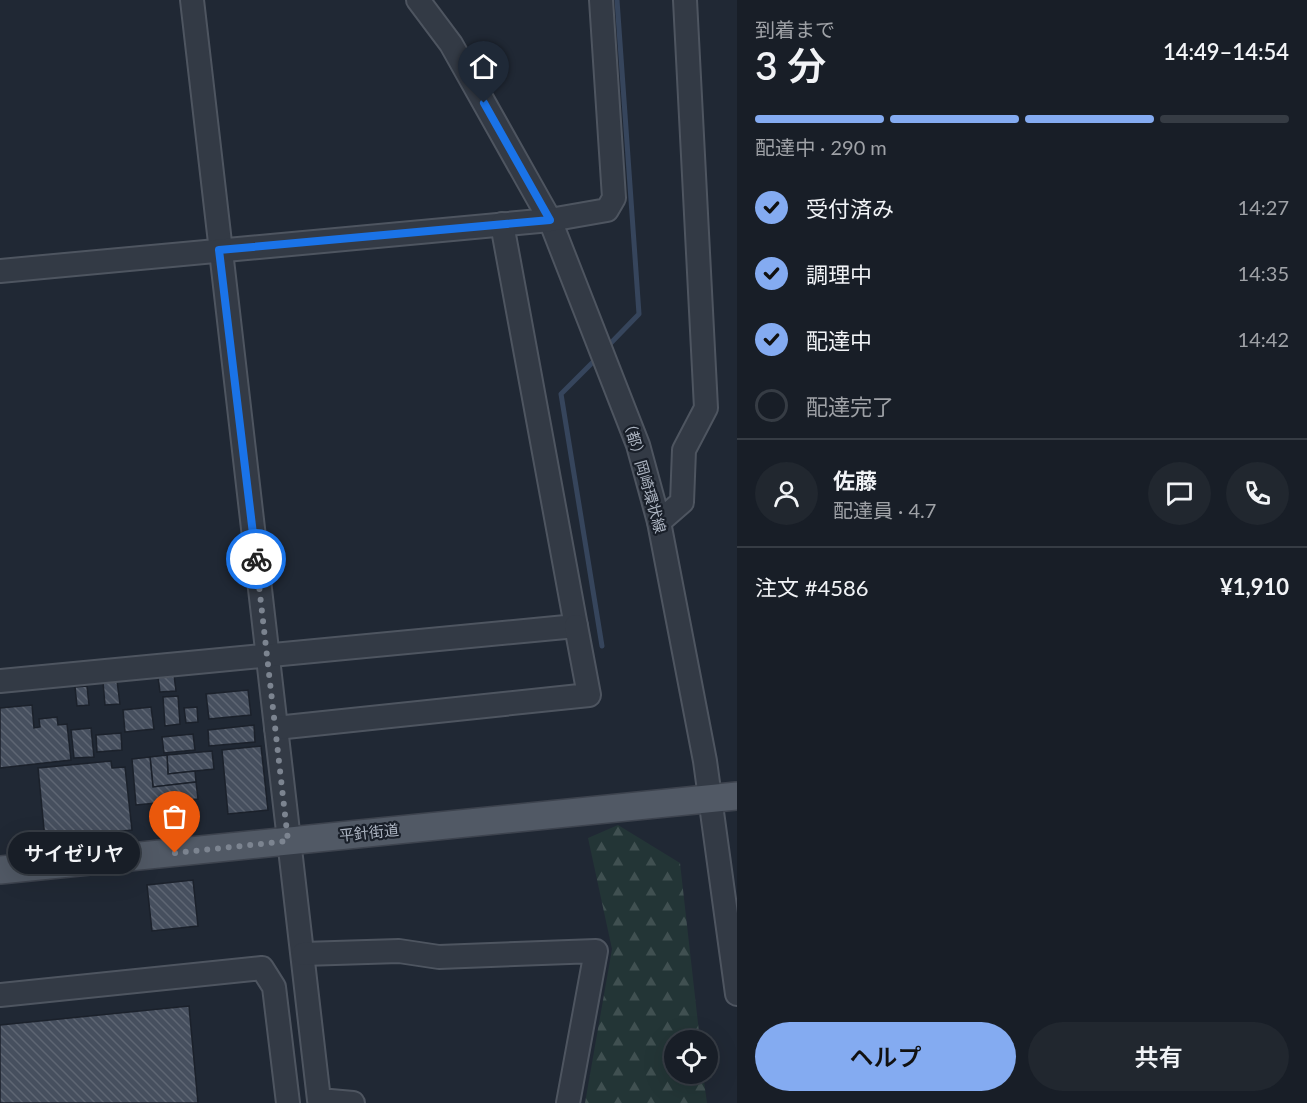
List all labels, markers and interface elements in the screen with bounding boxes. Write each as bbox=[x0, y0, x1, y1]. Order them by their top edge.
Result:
text: 到着まで bbox=[755, 17, 835, 41]
text: 14:49–14:54 bbox=[1163, 38, 1289, 65]
pin bbox=[458, 41, 509, 103]
text: 3 分 bbox=[755, 42, 826, 88]
icon: home bbox=[467, 50, 500, 83]
text: 配達中 · 290 m bbox=[755, 135, 887, 159]
icon: check bbox=[755, 191, 788, 224]
text: 受付済み bbox=[806, 195, 894, 222]
text: 14:27 bbox=[1238, 195, 1289, 219]
icon: check bbox=[755, 257, 788, 290]
text: 調理中 bbox=[806, 261, 872, 288]
text: 14:35 bbox=[1238, 261, 1289, 285]
icon: check bbox=[755, 323, 788, 356]
text: 配達中 bbox=[806, 327, 872, 354]
text: 14:42 bbox=[1238, 327, 1289, 351]
text: 配達完了 bbox=[806, 393, 894, 420]
street label: （都）岡崎環状線 bbox=[620, 415, 670, 535]
button: person bbox=[755, 462, 818, 525]
button: chat bbox=[1148, 462, 1211, 525]
button: phone bbox=[1226, 462, 1289, 525]
text: 佐藤 bbox=[833, 467, 877, 494]
text: 配達員 · 4.7 bbox=[833, 498, 936, 522]
courier bbox=[226, 529, 286, 589]
icon: bike bbox=[240, 543, 273, 576]
text: ¥1,910 bbox=[1220, 573, 1289, 600]
text: 注文 #4586 bbox=[755, 574, 868, 601]
pin bbox=[149, 791, 200, 853]
icon: bag bbox=[158, 800, 191, 833]
street label: 平針街道 bbox=[338, 820, 400, 844]
callout: サイゼリヤ bbox=[7, 832, 139, 874]
text: サイゼリヤ bbox=[24, 841, 124, 865]
button: ヘルプ bbox=[755, 1022, 1016, 1091]
button: 共有 bbox=[1028, 1022, 1289, 1091]
map controls bbox=[664, 1030, 718, 1084]
button: locate bbox=[664, 1030, 718, 1084]

